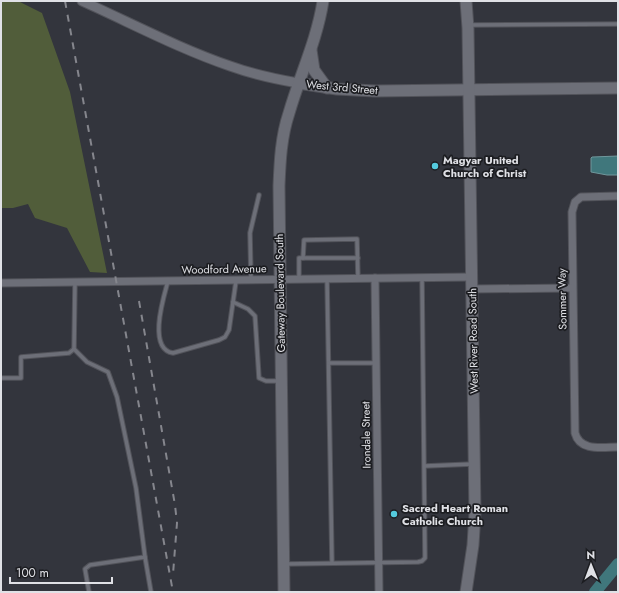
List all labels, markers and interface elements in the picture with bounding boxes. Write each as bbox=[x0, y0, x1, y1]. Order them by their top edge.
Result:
street label: West 3rd Street bbox=[306, 76, 379, 98]
place label: Magyar United Church of Christ bbox=[443, 152, 527, 181]
marker: Magyar United Church of Christ bbox=[430, 161, 440, 171]
street label: Gateway Boulevard South bbox=[271, 234, 289, 352]
street label: Woodford Avenue bbox=[181, 260, 267, 278]
street label: Sommer Way bbox=[553, 268, 571, 330]
street label: West River Road South bbox=[464, 288, 482, 394]
street label: Irondale Street bbox=[357, 401, 375, 469]
place label: Sacred Heart Roman Catholic Church bbox=[402, 500, 508, 529]
marker: Sacred Heart Roman Catholic Church bbox=[389, 509, 399, 519]
north arrow bbox=[571, 545, 611, 585]
text: N bbox=[586, 547, 595, 563]
scale bar bbox=[10, 559, 112, 585]
text: 100 m bbox=[16, 564, 49, 582]

